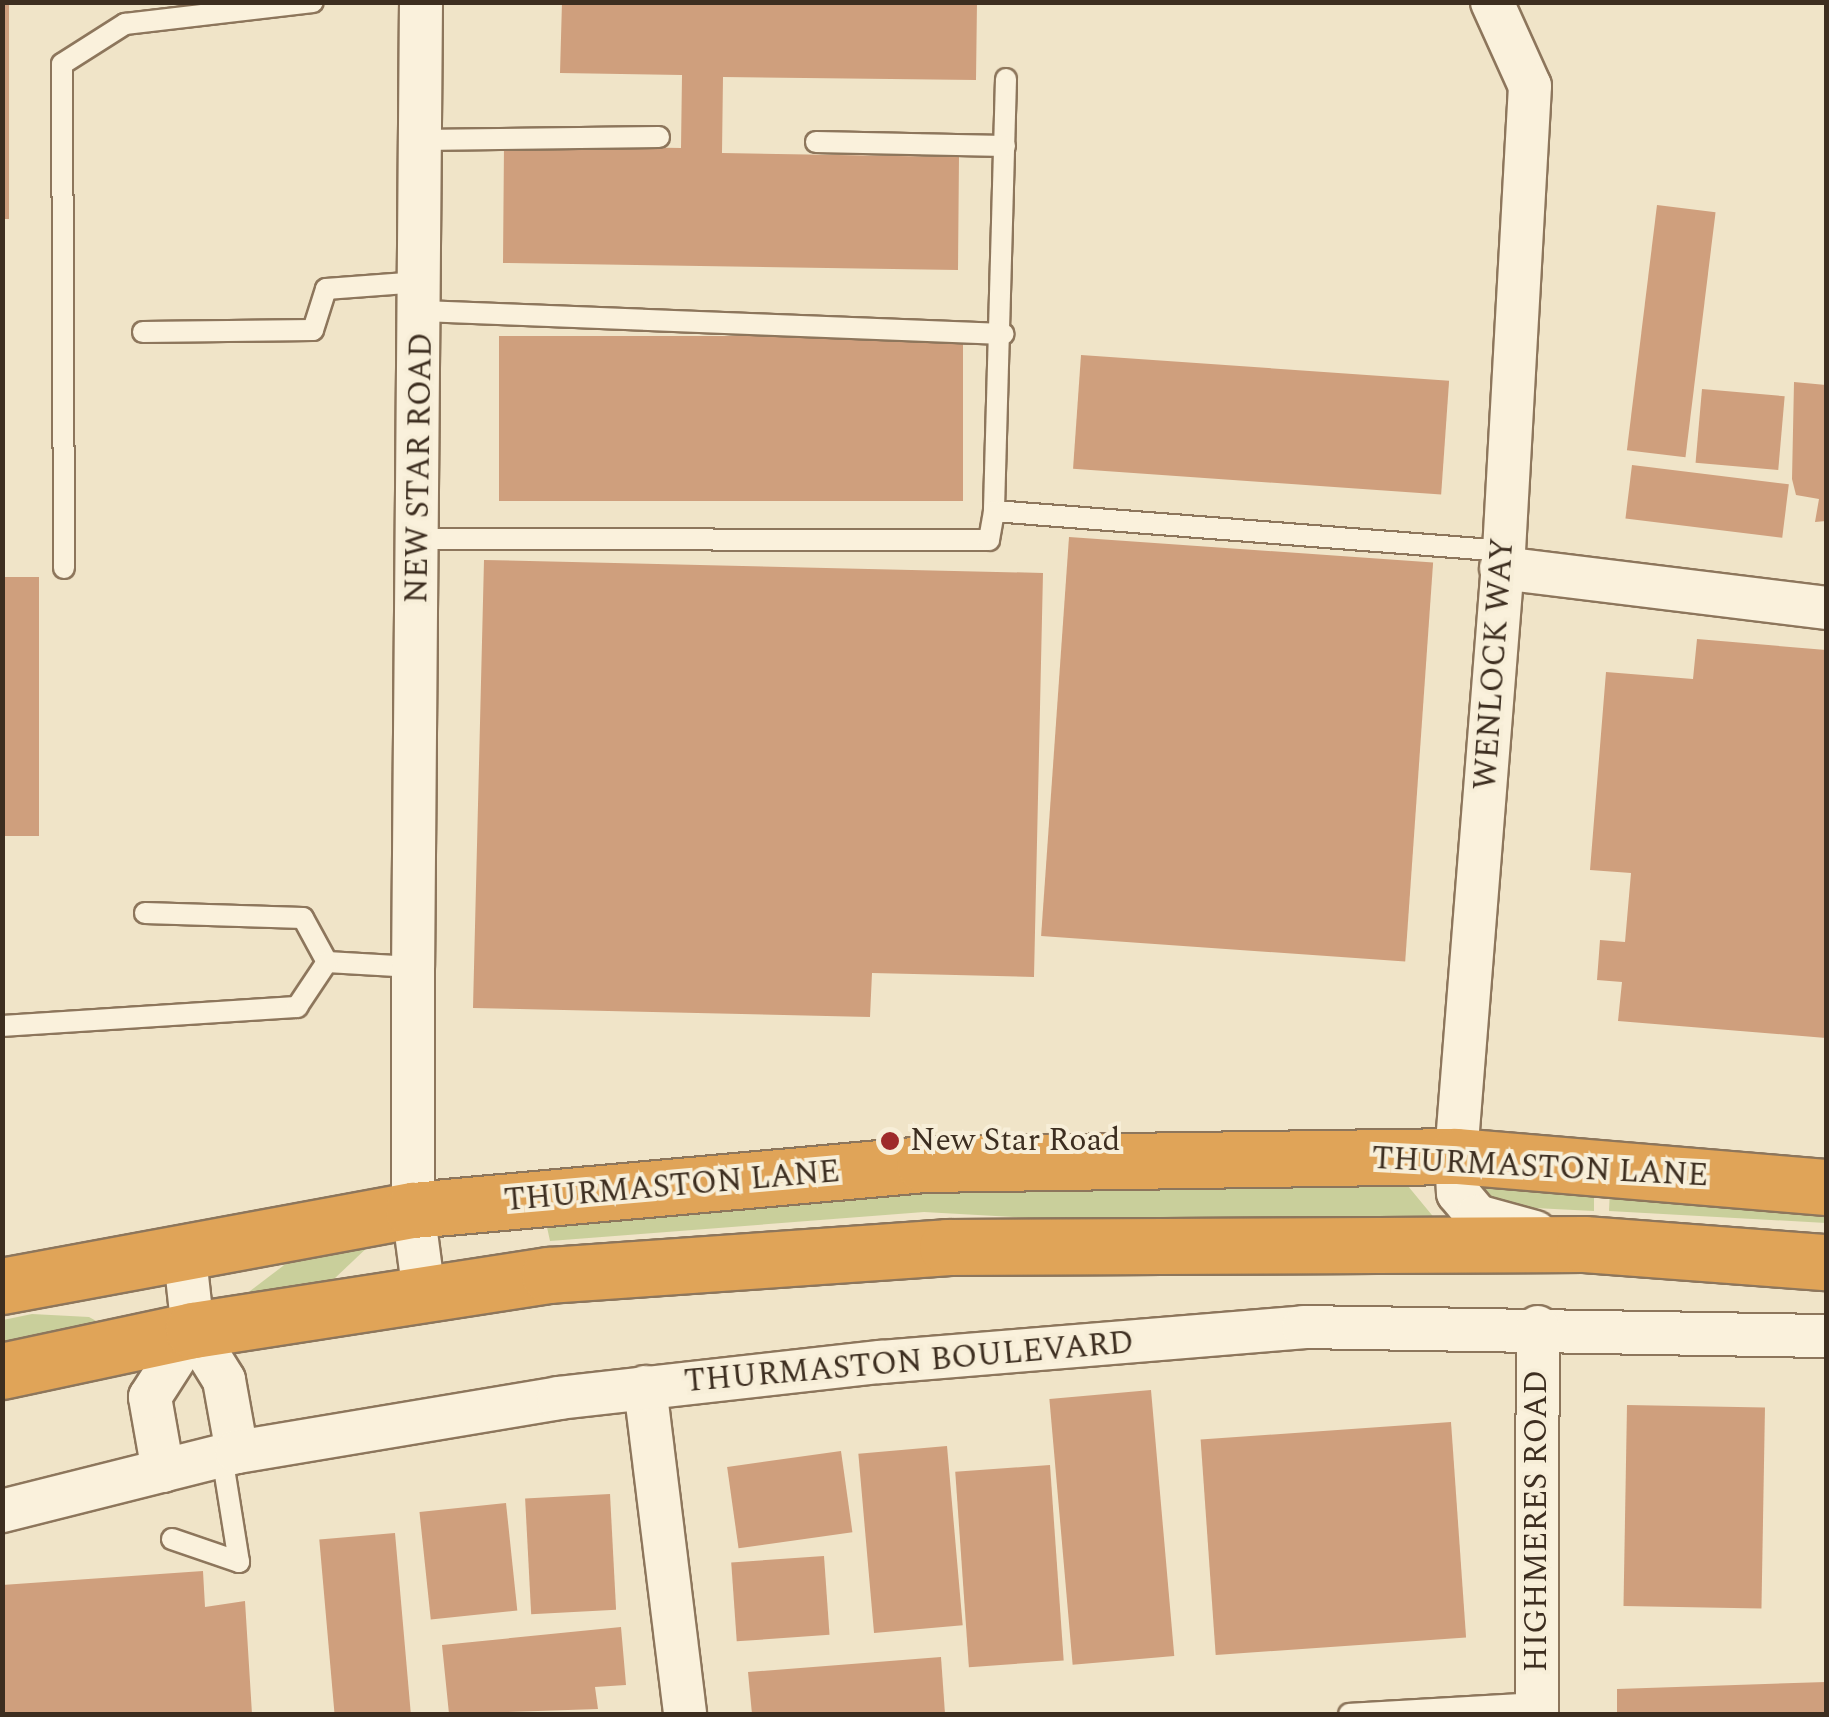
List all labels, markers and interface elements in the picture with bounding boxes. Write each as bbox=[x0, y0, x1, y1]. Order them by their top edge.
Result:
street label: NEW STAR ROAD bbox=[398, 332, 442, 604]
street label: WENLOCK WAY bbox=[1467, 537, 1523, 791]
place label: New Star Road bbox=[910, 1122, 1120, 1160]
marker: New Star Road bbox=[879, 1130, 901, 1152]
street label: THURMASTON LANE bbox=[1371, 1140, 1709, 1196]
street label: THURMASTON LANE bbox=[503, 1153, 841, 1221]
street label: THURMASTON BOULEVARD bbox=[683, 1324, 1135, 1402]
street label: HIGHMERES ROAD bbox=[1518, 1370, 1556, 1672]

